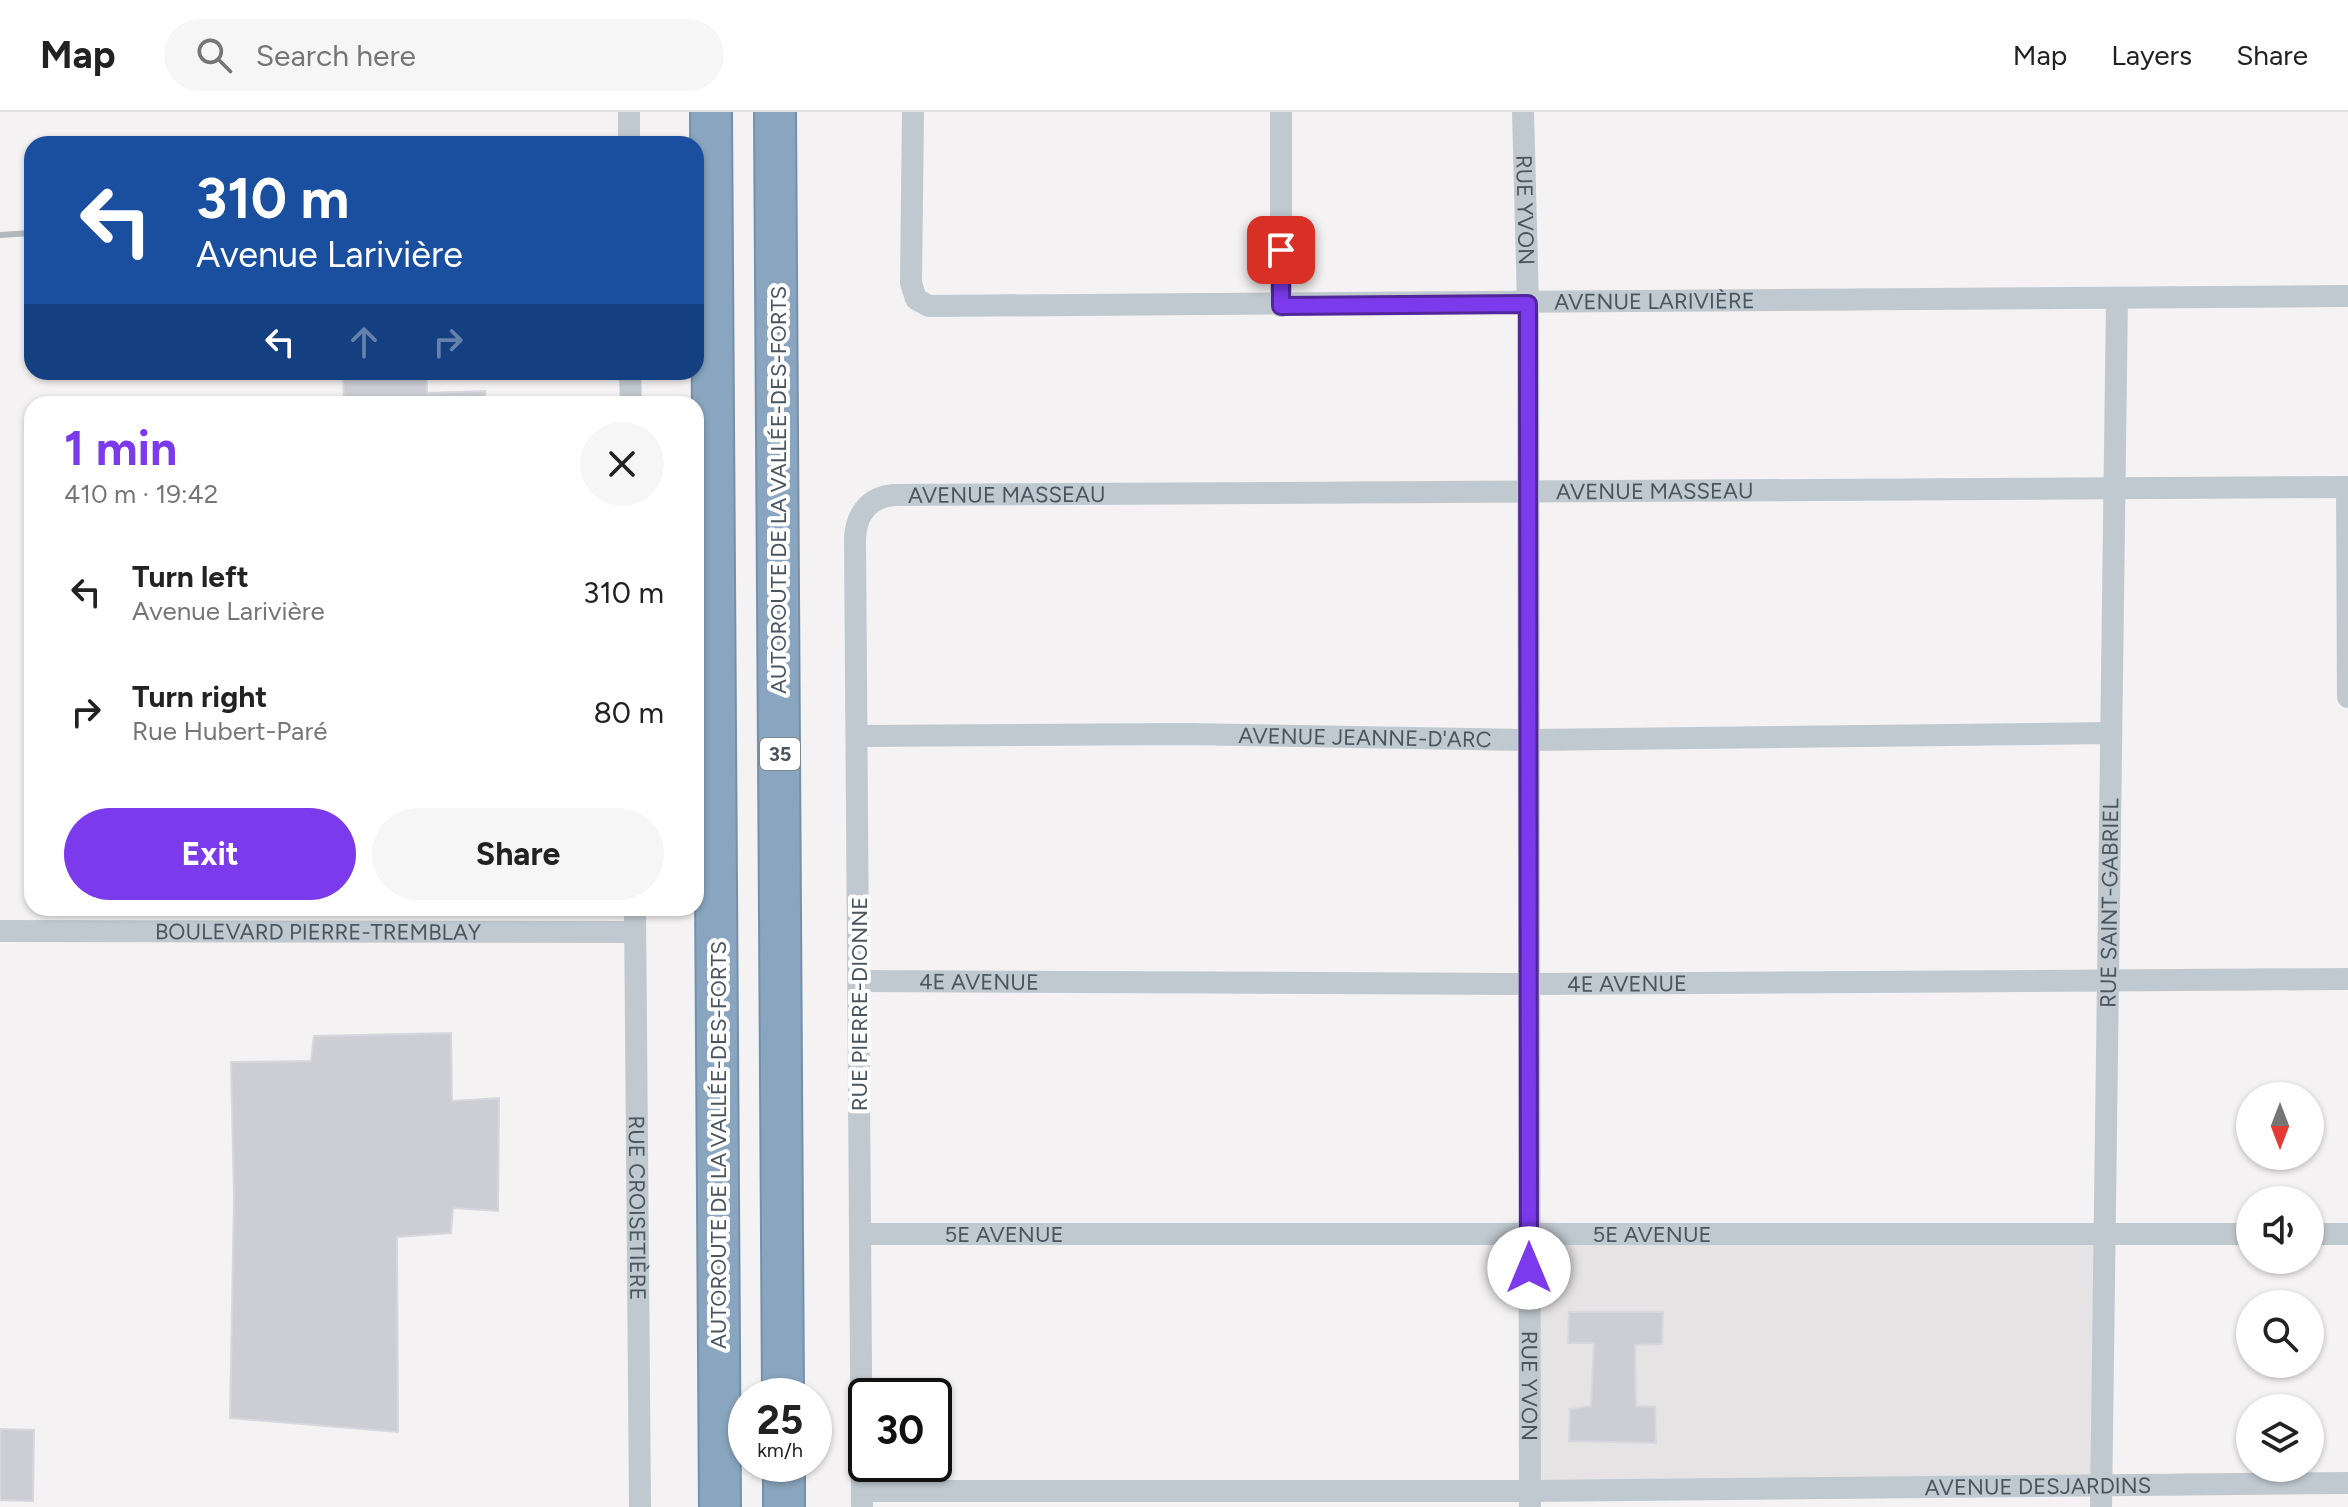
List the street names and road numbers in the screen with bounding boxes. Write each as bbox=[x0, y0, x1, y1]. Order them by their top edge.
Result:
street label: RUE YVON bbox=[1511, 154, 1540, 266]
street label: AUTOROUTE DE LA VALLÉE-DES-FORTS bbox=[765, 286, 792, 694]
street label: AVENUE LARIVIÈRE bbox=[1554, 287, 1755, 315]
street label: AVENUE MASSEAU bbox=[1556, 477, 1753, 505]
street label: AVENUE MASSEAU bbox=[908, 480, 1105, 508]
street label: AVENUE JEANNE-D'ARC bbox=[1238, 721, 1492, 753]
road number: 35 bbox=[760, 738, 800, 770]
street label: RUE SAINT-GABRIEL bbox=[2094, 797, 2124, 1008]
street label: RUE PIERRE-DIONNE bbox=[846, 897, 873, 1111]
street label: BOULEVARD PIERRE-TREMBLAY bbox=[155, 918, 482, 945]
street label: AUTOROUTE DE LA VALLÉE-DES-FORTS bbox=[705, 941, 732, 1349]
street label: 4E AVENUE bbox=[919, 968, 1039, 995]
street label: 4E AVENUE bbox=[1567, 970, 1687, 997]
street label: RUE CROISETIÈRE bbox=[623, 1115, 652, 1301]
street label: 5E AVENUE bbox=[945, 1221, 1063, 1248]
street label: 5E AVENUE bbox=[1593, 1221, 1711, 1248]
street label: RUE YVON bbox=[1516, 1331, 1543, 1441]
street label: AVENUE DESJARDINS bbox=[1925, 1471, 2151, 1501]

